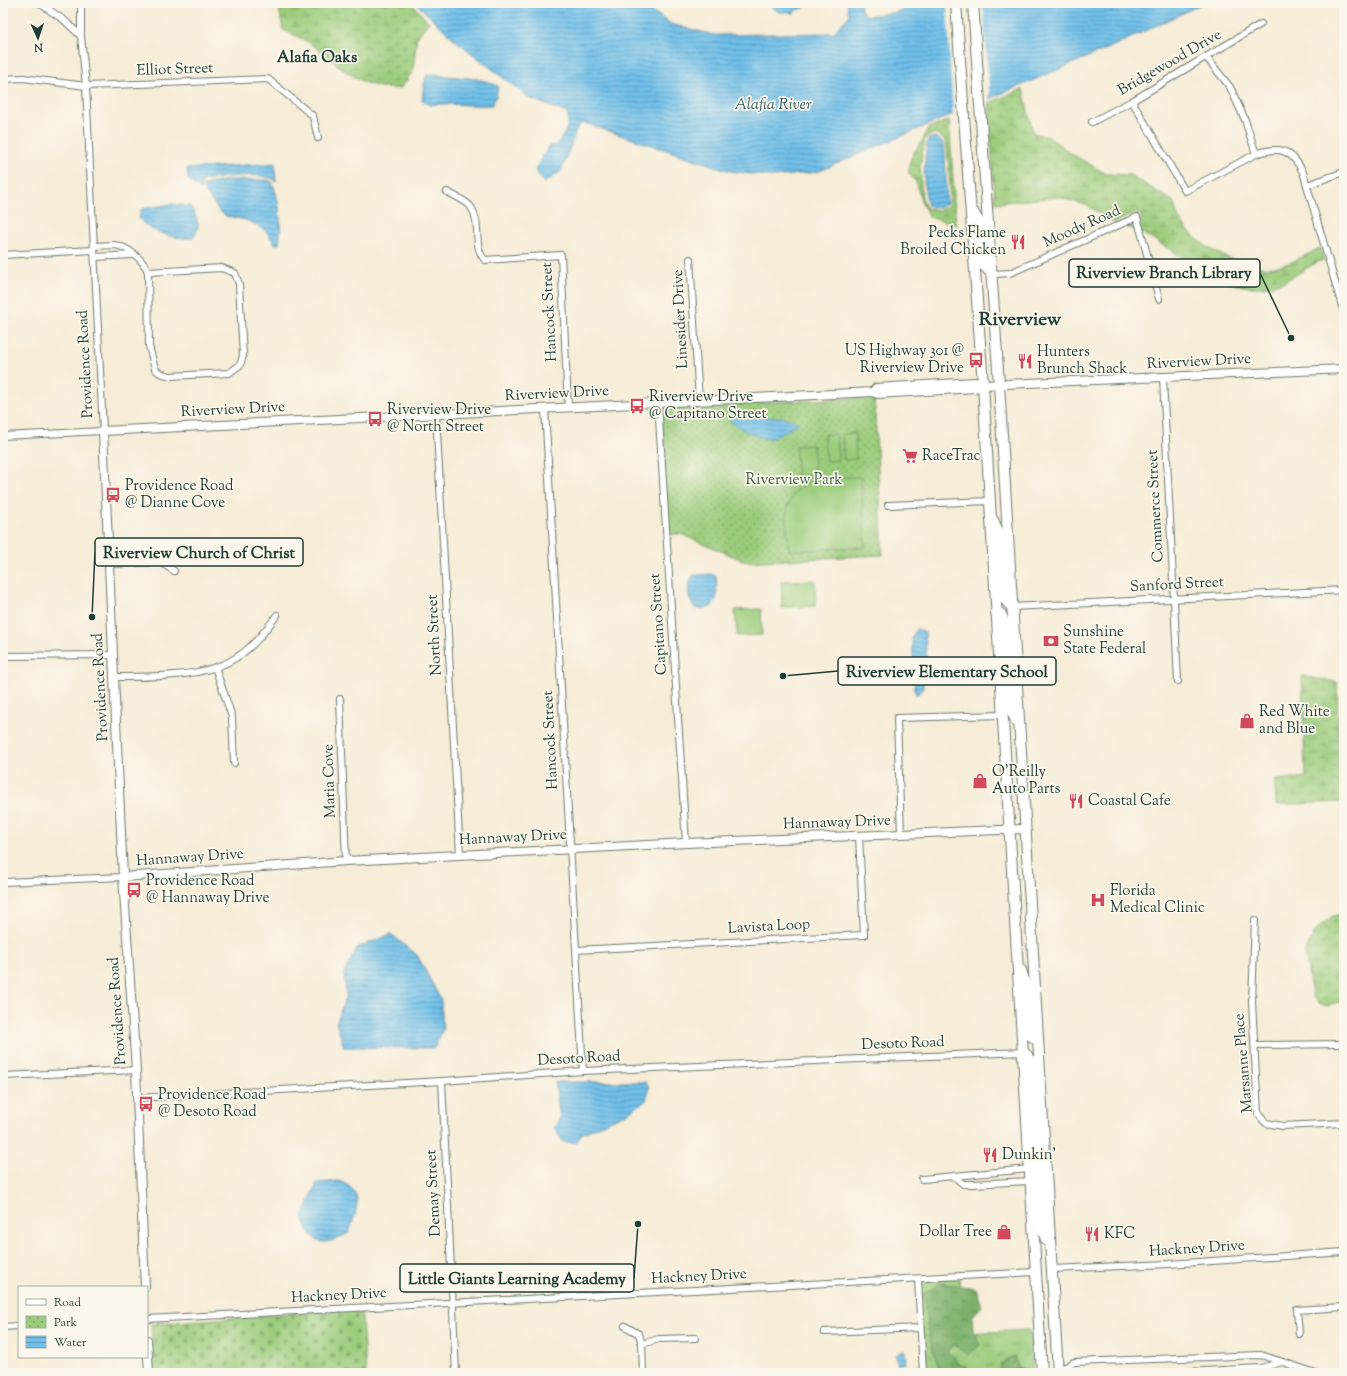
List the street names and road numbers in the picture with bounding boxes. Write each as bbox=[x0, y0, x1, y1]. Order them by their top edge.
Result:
street label: Bridgewood Drive bbox=[1114, 25, 1226, 101]
street label: Elliot Street bbox=[136, 58, 214, 82]
street label: Moody Road bbox=[1040, 200, 1125, 253]
street label: Hancock Street bbox=[537, 262, 563, 362]
street label: Linesider Drive bbox=[668, 269, 694, 369]
street label: Providence Road bbox=[73, 309, 99, 419]
street label: Riverview Drive bbox=[1146, 349, 1252, 375]
street label: Riverview Drive bbox=[504, 381, 610, 407]
street label: Riverview Drive bbox=[180, 397, 286, 423]
street label: Commerce Street bbox=[1143, 449, 1169, 563]
street label: Capitano Street bbox=[645, 572, 673, 676]
street label: Sanford Street bbox=[1130, 572, 1224, 598]
street label: North Street bbox=[422, 594, 448, 676]
street label: Providence Road bbox=[88, 632, 114, 742]
street label: Hancock Street bbox=[538, 690, 564, 790]
street label: Maria Cove bbox=[318, 743, 342, 819]
street label: Hannaway Drive bbox=[783, 811, 891, 835]
street label: Hannaway Drive bbox=[459, 825, 567, 851]
street label: Hannaway Drive bbox=[135, 844, 245, 872]
street label: Lavista Loop bbox=[727, 914, 811, 940]
street label: Providence Road bbox=[104, 956, 132, 1066]
street label: Marsanne Place bbox=[1229, 1012, 1259, 1114]
street label: Desoto Road bbox=[861, 1032, 945, 1056]
street label: Desoto Road bbox=[537, 1046, 622, 1072]
street label: Demay Street bbox=[421, 1149, 447, 1237]
street label: Hackney Drive bbox=[1149, 1235, 1245, 1263]
street label: Hackney Drive bbox=[651, 1264, 747, 1290]
street label: Hackney Drive bbox=[291, 1283, 387, 1309]

